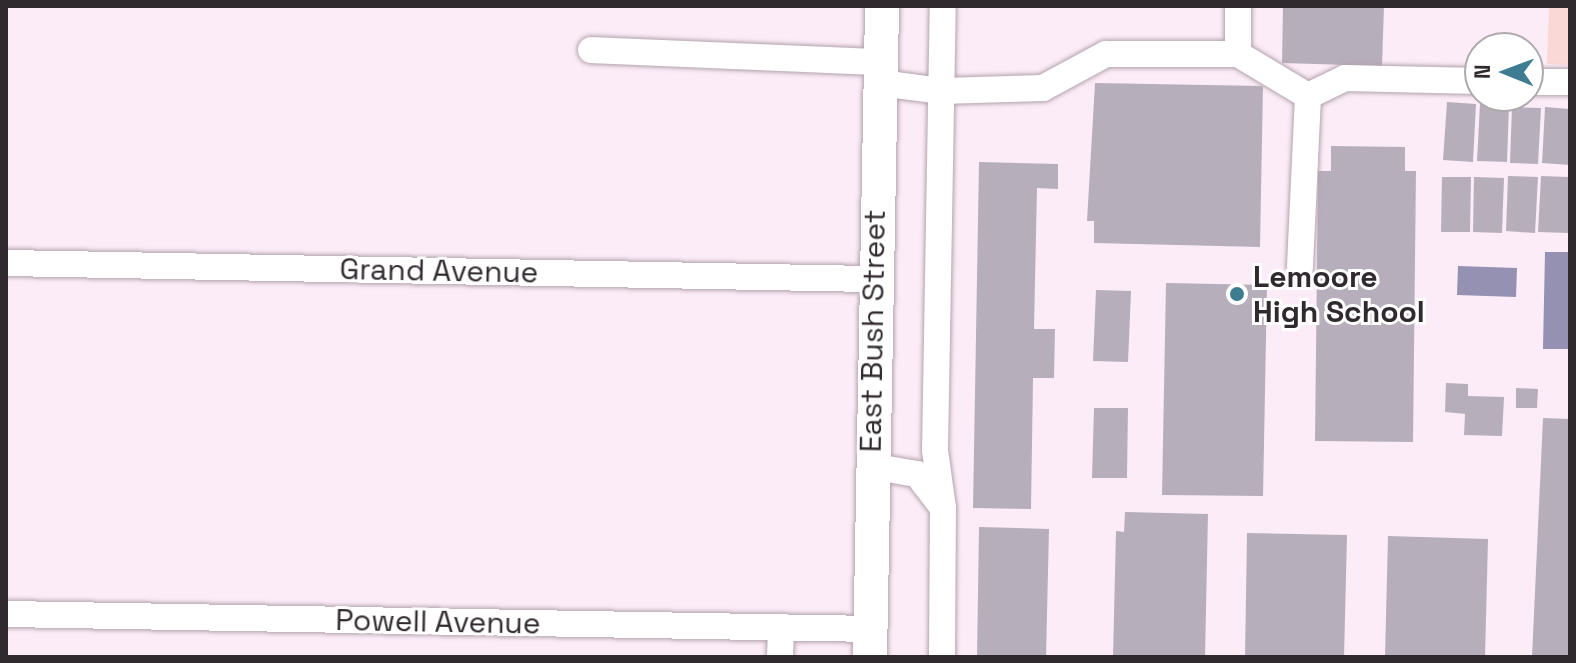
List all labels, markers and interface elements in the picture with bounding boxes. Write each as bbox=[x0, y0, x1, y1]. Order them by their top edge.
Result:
north arrow bbox=[1464, 32, 1544, 112]
text: N bbox=[1468, 64, 1496, 79]
street label: East Bush Street bbox=[853, 209, 893, 453]
street label: Grand Avenue bbox=[339, 251, 539, 291]
place label: Lemoore High School bbox=[1253, 259, 1425, 330]
marker: Lemoore High School bbox=[1228, 285, 1246, 303]
street label: Powell Avenue bbox=[335, 602, 541, 642]

